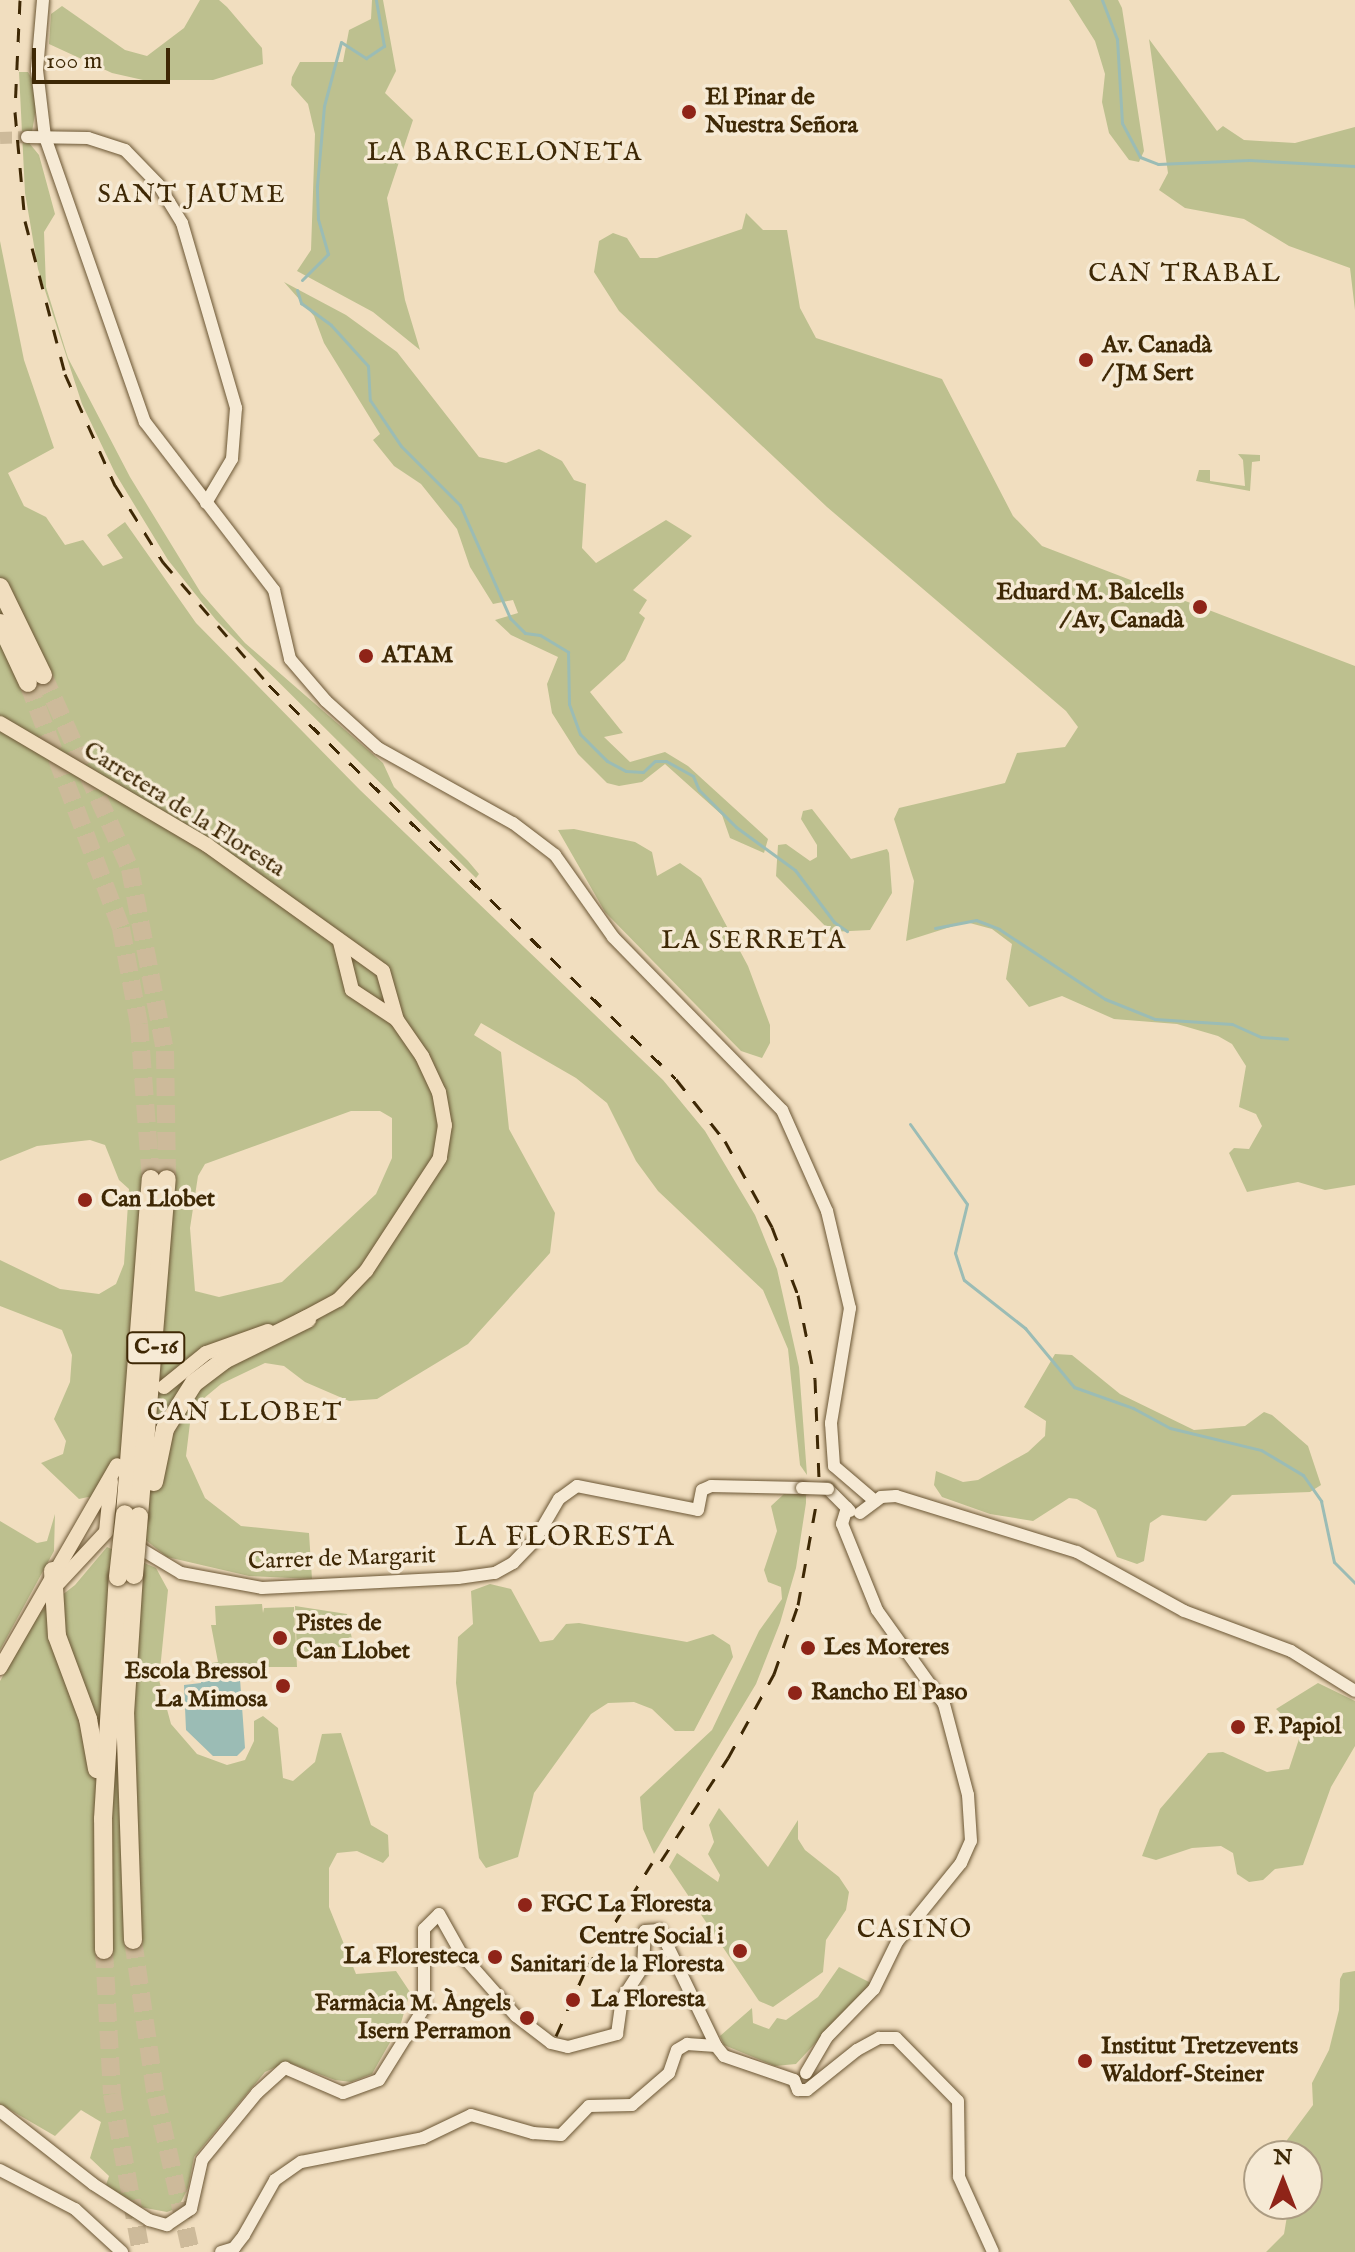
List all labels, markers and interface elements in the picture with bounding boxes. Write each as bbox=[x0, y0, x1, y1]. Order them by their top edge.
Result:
scale bar bbox=[36, 32, 174, 82]
text: 100 m bbox=[46, 46, 102, 77]
place label: El Pinar de Nuestra Señora bbox=[705, 84, 858, 140]
marker: El Pinar de Nuestra Señora bbox=[680, 103, 698, 121]
district label: LA BARCELONETA bbox=[367, 137, 643, 169]
district label: SANT JAUME bbox=[97, 179, 287, 211]
district label: CAN TRABAL bbox=[1088, 258, 1282, 290]
place label: Av. Canadà / JM Sert bbox=[1102, 332, 1212, 388]
marker: Av. Canadà / JM Sert bbox=[1077, 351, 1095, 369]
place label: Eduard M. Balcells / Av, Canadà bbox=[996, 579, 1184, 635]
marker: Eduard M. Balcells / Av, Canadà bbox=[1191, 598, 1209, 616]
place label: ATAM bbox=[382, 642, 453, 670]
marker: ATAM bbox=[357, 647, 375, 665]
street label: Carretera de la Floresta bbox=[78, 736, 290, 884]
district label: LA SERRETA bbox=[661, 925, 847, 957]
place label: Can Llobet bbox=[101, 1186, 215, 1214]
marker: Can Llobet bbox=[76, 1191, 94, 1209]
road number: C-16 bbox=[126, 1330, 186, 1366]
district label: CAN LLOBET bbox=[147, 1397, 343, 1429]
district label: LA FLORESTA bbox=[455, 1521, 675, 1555]
street label: Carrer de Margarit bbox=[248, 1541, 436, 1577]
place label: Pistes de Can Llobet bbox=[296, 1610, 410, 1666]
marker: Pistes de Can Llobet bbox=[271, 1629, 289, 1647]
place label: Les Moreres bbox=[824, 1634, 949, 1662]
marker: Les Moreres bbox=[799, 1639, 817, 1657]
place label: Escola Bressol La Mimosa bbox=[125, 1658, 267, 1714]
marker: Escola Bressol La Mimosa bbox=[274, 1677, 292, 1695]
place label: Rancho El Paso bbox=[811, 1679, 967, 1707]
marker: Rancho El Paso bbox=[786, 1684, 804, 1702]
place label: F. Papiol bbox=[1254, 1713, 1341, 1741]
marker: F. Papiol bbox=[1229, 1718, 1247, 1736]
place label: FGC La Floresta bbox=[541, 1891, 712, 1919]
marker: FGC La Floresta bbox=[516, 1896, 534, 1914]
district label: CASINO bbox=[857, 1914, 973, 1946]
place label: Centre Social i Sanitari de la Floresta bbox=[510, 1923, 724, 1979]
marker: Centre Social i Sanitari de la Floresta bbox=[731, 1942, 749, 1960]
place label: La Floresteca bbox=[344, 1943, 479, 1971]
marker: La Floresteca bbox=[486, 1948, 504, 1966]
place label: La Floresta bbox=[591, 1986, 705, 2014]
marker: La Floresta bbox=[562, 1989, 584, 2011]
place label: Farmàcia M. Àngels Isern Perramon bbox=[315, 1990, 511, 2046]
marker: Farmàcia M. Àngels Isern Perramon bbox=[518, 2009, 536, 2027]
place label: Institut Tretzevents Waldorf-Steiner bbox=[1101, 2033, 1298, 2089]
marker: Institut Tretzevents Waldorf-Steiner bbox=[1076, 2052, 1094, 2070]
north arrow bbox=[1243, 2140, 1323, 2220]
text: N bbox=[1273, 2144, 1293, 2172]

